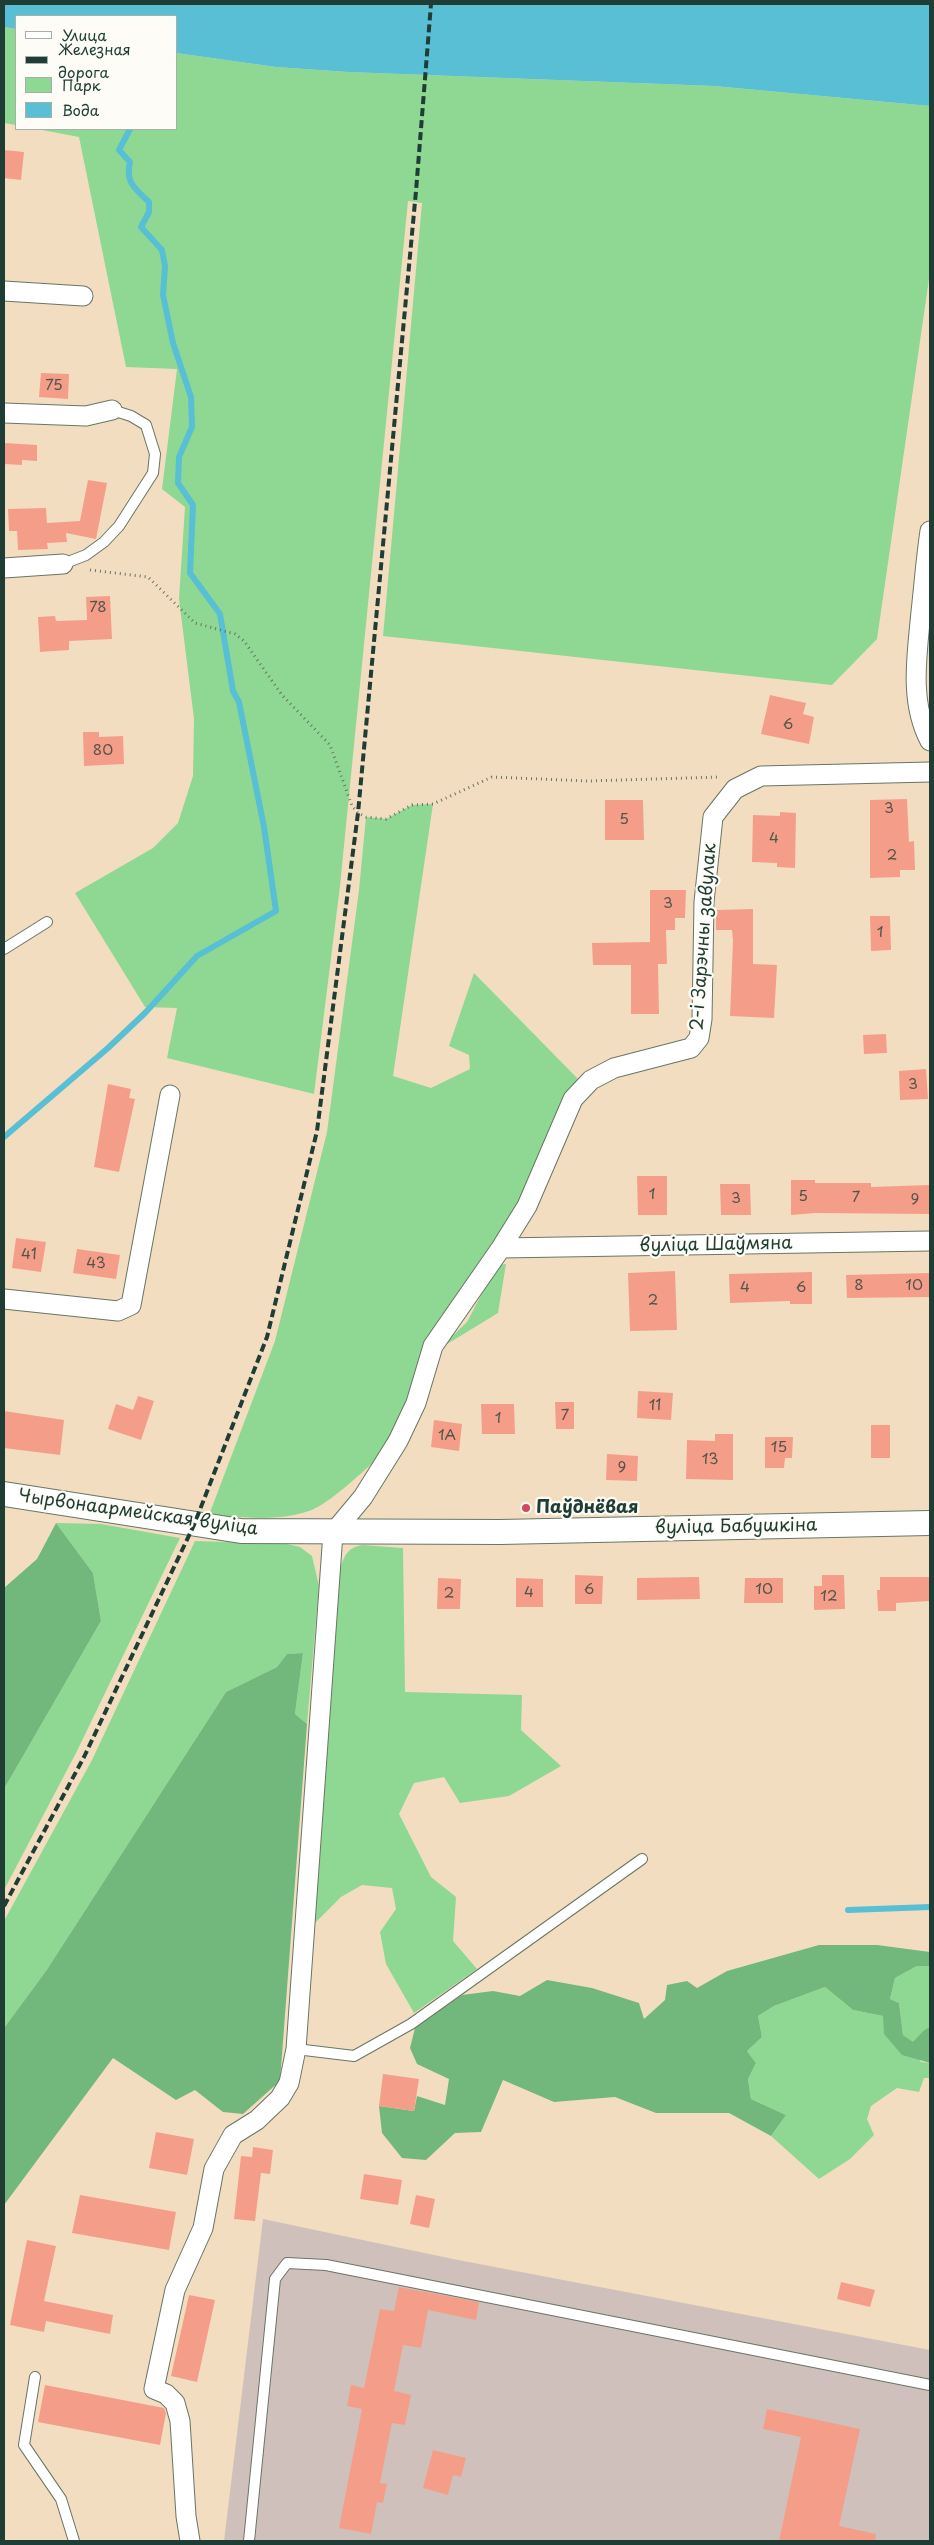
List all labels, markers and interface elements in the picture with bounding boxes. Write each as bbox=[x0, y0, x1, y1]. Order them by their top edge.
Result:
legend bbox=[15, 15, 178, 130]
text: Улица bbox=[62, 23, 107, 46]
text: Железная дорога bbox=[58, 37, 131, 83]
text: Парк bbox=[62, 73, 101, 96]
text: Вода bbox=[62, 98, 99, 121]
house number: 75 bbox=[45, 377, 63, 395]
house number: 78 bbox=[89, 599, 107, 617]
house number: 6 bbox=[783, 716, 793, 734]
house number: 80 bbox=[93, 742, 113, 760]
house number: 3 bbox=[884, 800, 894, 818]
house number: 5 bbox=[619, 811, 629, 829]
house number: 4 bbox=[769, 830, 779, 848]
street label: 2-і Зарэчны завулак bbox=[687, 843, 721, 1031]
house number: 2 bbox=[887, 847, 897, 865]
house number: 3 bbox=[663, 895, 673, 913]
house number: 1 bbox=[877, 924, 883, 942]
house number: 3 bbox=[908, 1076, 918, 1094]
house number: 1 bbox=[649, 1186, 655, 1204]
house number: 5 bbox=[798, 1188, 808, 1206]
house number: 7 bbox=[852, 1189, 860, 1207]
house number: 3 bbox=[731, 1190, 741, 1208]
house number: 9 bbox=[911, 1191, 919, 1209]
street label: вуліца Шаўмяна bbox=[639, 1233, 793, 1257]
house number: 41 bbox=[21, 1246, 37, 1264]
house number: 43 bbox=[86, 1255, 106, 1273]
house number: 8 bbox=[854, 1277, 864, 1295]
house number: 10 bbox=[905, 1277, 923, 1295]
house number: 4 bbox=[740, 1279, 750, 1297]
house number: 6 bbox=[796, 1279, 806, 1297]
house number: 2 bbox=[648, 1292, 658, 1310]
house number: 11 bbox=[649, 1397, 661, 1415]
house number: 7 bbox=[561, 1407, 569, 1425]
house number: 1 bbox=[495, 1410, 501, 1428]
house number: 1А bbox=[438, 1427, 456, 1445]
house number: 15 bbox=[771, 1439, 787, 1457]
house number: 13 bbox=[702, 1451, 718, 1469]
house number: 9 bbox=[618, 1459, 626, 1477]
street label: Чырвонаармейская вуліца bbox=[17, 1485, 259, 1541]
place label: Паўднёвая bbox=[536, 1497, 638, 1519]
marker: Паўднёвая bbox=[520, 1502, 532, 1514]
street label: вуліца Бабушкіна bbox=[655, 1515, 817, 1539]
house number: 6 bbox=[584, 1581, 594, 1599]
house number: 10 bbox=[755, 1581, 773, 1599]
house number: 4 bbox=[524, 1584, 534, 1602]
house number: 2 bbox=[444, 1585, 454, 1603]
house number: 12 bbox=[820, 1588, 838, 1606]

